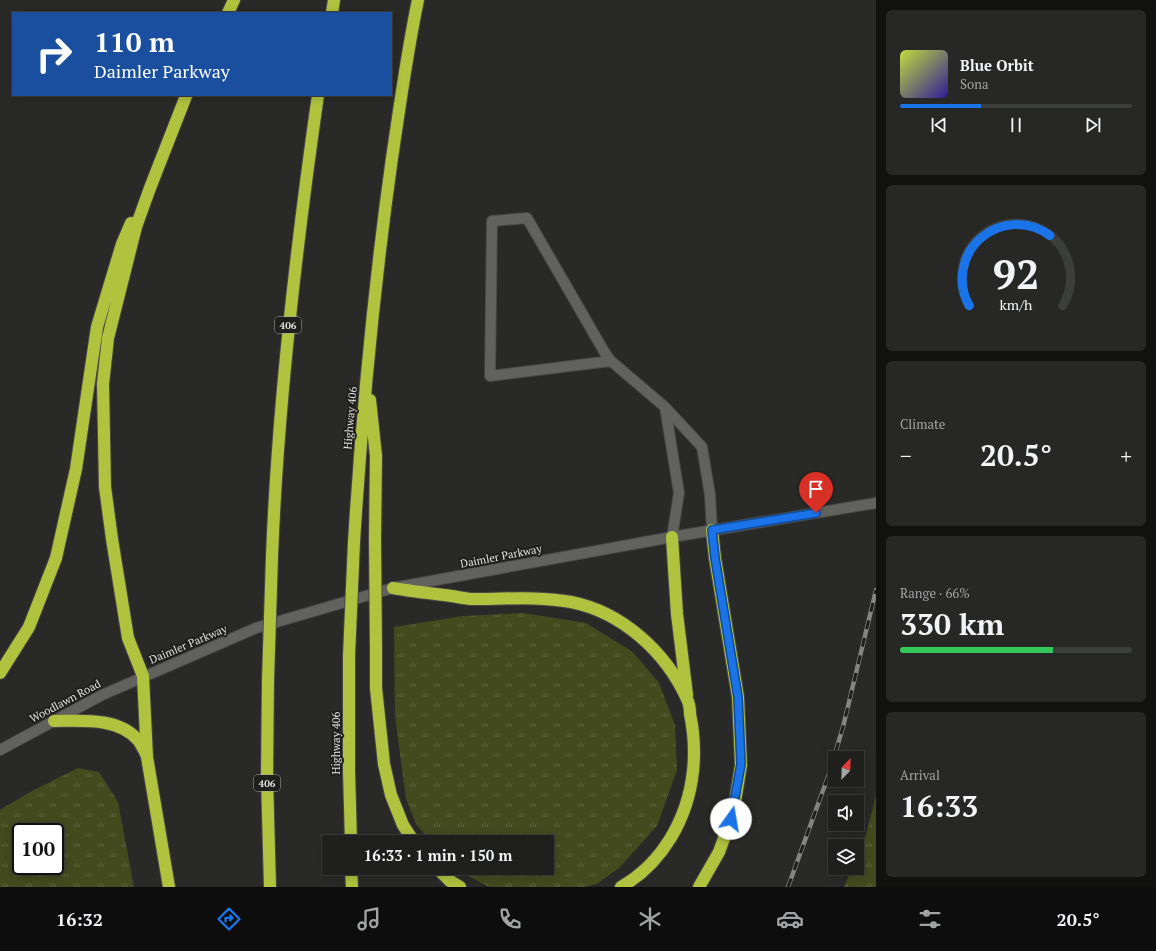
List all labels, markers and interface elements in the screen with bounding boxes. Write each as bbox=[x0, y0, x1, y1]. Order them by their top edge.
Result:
text: 110 m bbox=[94, 23, 175, 60]
icon: right bbox=[28, 28, 80, 80]
text: Blue Orbit bbox=[960, 55, 1034, 75]
text: Daimler Parkway bbox=[94, 59, 230, 83]
text: Sona bbox=[960, 75, 988, 93]
icon: previous bbox=[928, 114, 950, 136]
icon: pause bbox=[1005, 114, 1027, 136]
icon: next bbox=[1082, 114, 1104, 136]
text: 92 bbox=[992, 246, 1040, 301]
text: km/h bbox=[1000, 295, 1033, 314]
road number: 406 bbox=[275, 317, 301, 333]
street label: Highway 406 bbox=[340, 386, 360, 450]
text: Climate bbox=[900, 415, 945, 433]
text: 20.5° bbox=[980, 435, 1052, 475]
text: − bbox=[900, 441, 912, 470]
text: + bbox=[1120, 441, 1132, 470]
pin bbox=[799, 472, 833, 513]
icon: arrive bbox=[805, 478, 827, 500]
street label: Daimler Parkway bbox=[459, 541, 544, 571]
text: Range · 66% bbox=[900, 584, 970, 602]
text: 330 km bbox=[900, 604, 1004, 644]
street label: Daimler Parkway bbox=[147, 621, 229, 667]
street label: Woodlawn Road bbox=[27, 676, 103, 726]
street label: Highway 406 bbox=[329, 711, 343, 774]
north arrow bbox=[828, 751, 864, 787]
map controls bbox=[828, 751, 864, 875]
text: Arrival bbox=[900, 766, 940, 784]
road number: 406 bbox=[254, 775, 280, 791]
text: 16:33 bbox=[900, 786, 978, 826]
button: sound bbox=[828, 795, 864, 831]
position arrow bbox=[710, 798, 752, 840]
speed limit sign: 100 bbox=[12, 823, 64, 875]
button: layers bbox=[828, 839, 864, 875]
text: 16:33 · 1 min · 150 m bbox=[364, 845, 512, 865]
icon: directions bbox=[215, 905, 243, 933]
icon: music bbox=[355, 905, 383, 933]
icon: phone bbox=[496, 905, 524, 933]
icon: climate bbox=[636, 905, 664, 933]
icon: car bbox=[776, 905, 804, 933]
icon: filters bbox=[916, 905, 944, 933]
text: 16:32 bbox=[56, 907, 103, 931]
text: 20.5° bbox=[1057, 907, 1100, 931]

